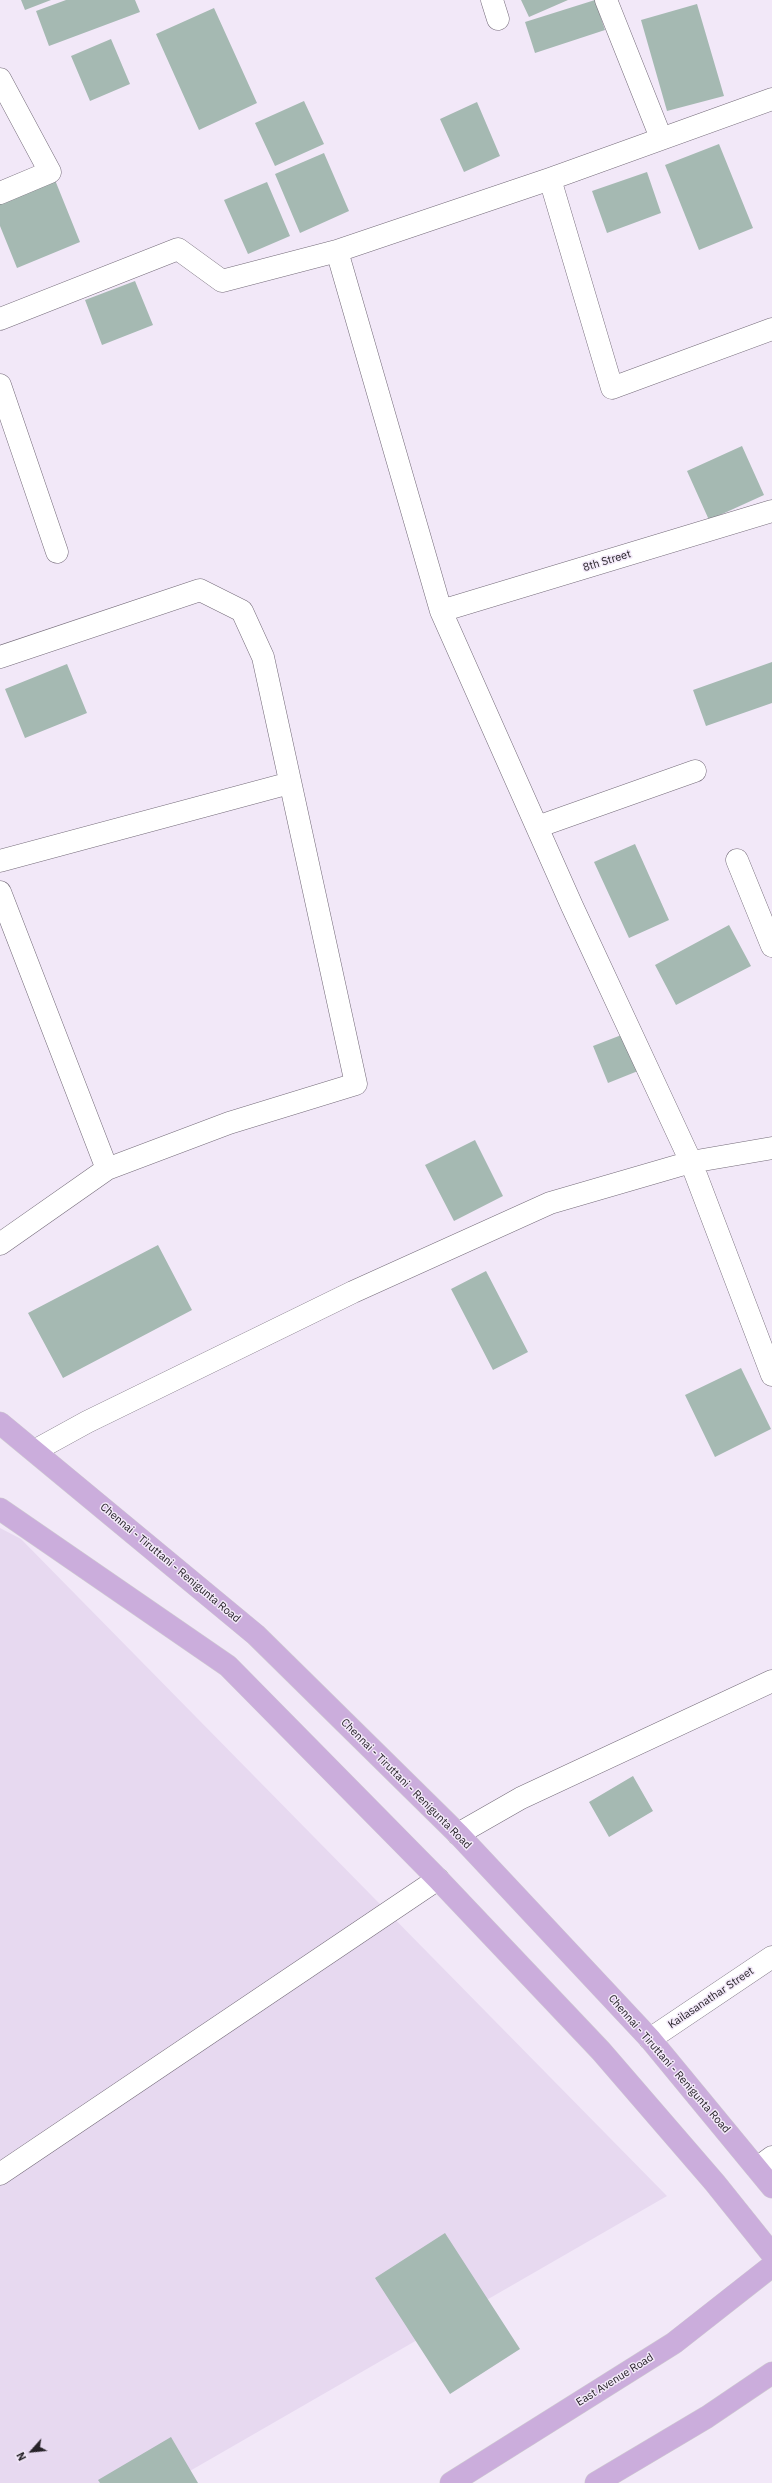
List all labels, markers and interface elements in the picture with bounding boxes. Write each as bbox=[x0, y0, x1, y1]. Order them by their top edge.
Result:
street label: 8th Street bbox=[581, 547, 633, 575]
street label: Chennai - Tiruttani - Renigunta Road bbox=[97, 1500, 243, 1626]
street label: Chennai - Tiruttani - Renigunta Road bbox=[338, 1716, 474, 1852]
street label: Kailasanathar Street bbox=[666, 1964, 756, 2032]
street label: Chennai - Tiruttani - Renigunta Road bbox=[605, 1992, 733, 2136]
street label: East Avenue Road bbox=[574, 2351, 656, 2409]
north arrow bbox=[12, 2431, 52, 2471]
text: N bbox=[13, 2450, 29, 2463]

